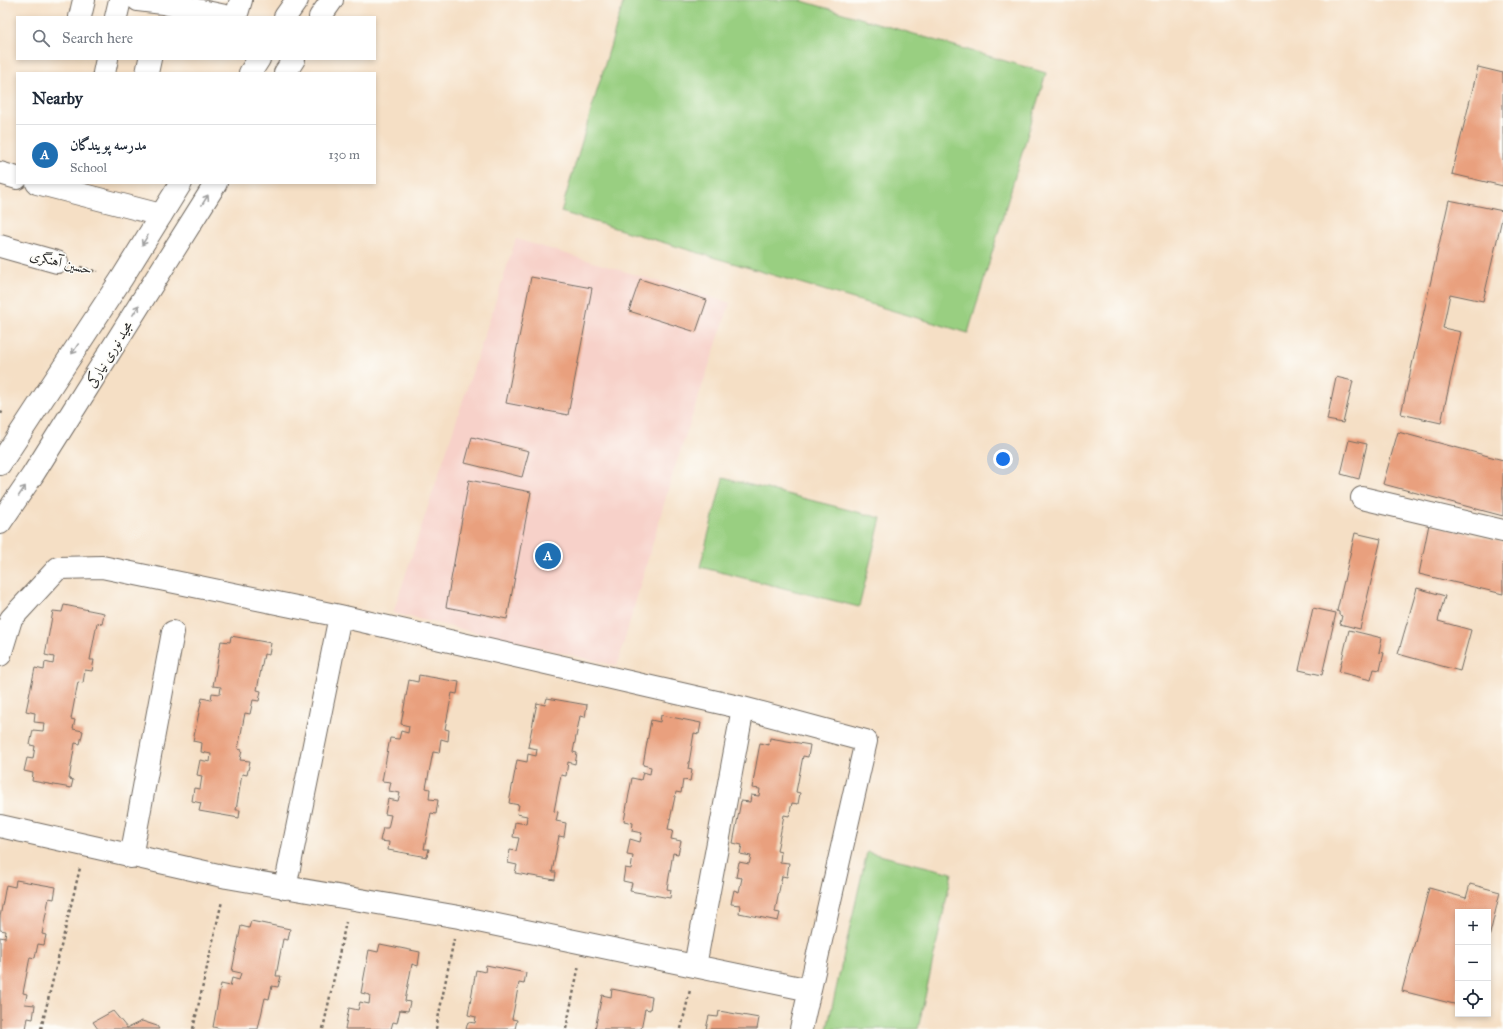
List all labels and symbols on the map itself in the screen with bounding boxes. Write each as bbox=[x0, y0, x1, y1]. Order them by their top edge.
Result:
one-way arrow bbox=[202, 194, 210, 206]
one-way arrow bbox=[141, 234, 149, 246]
street label: حسین آهنگری bbox=[28, 247, 94, 279]
one-way arrow bbox=[133, 304, 141, 316]
street label: مجید نوری نیارکی bbox=[82, 317, 137, 391]
one-way arrow bbox=[71, 343, 79, 355]
your location bbox=[993, 449, 1013, 469]
one-way arrow bbox=[18, 486, 26, 497]
pin: A bbox=[535, 541, 561, 571]

